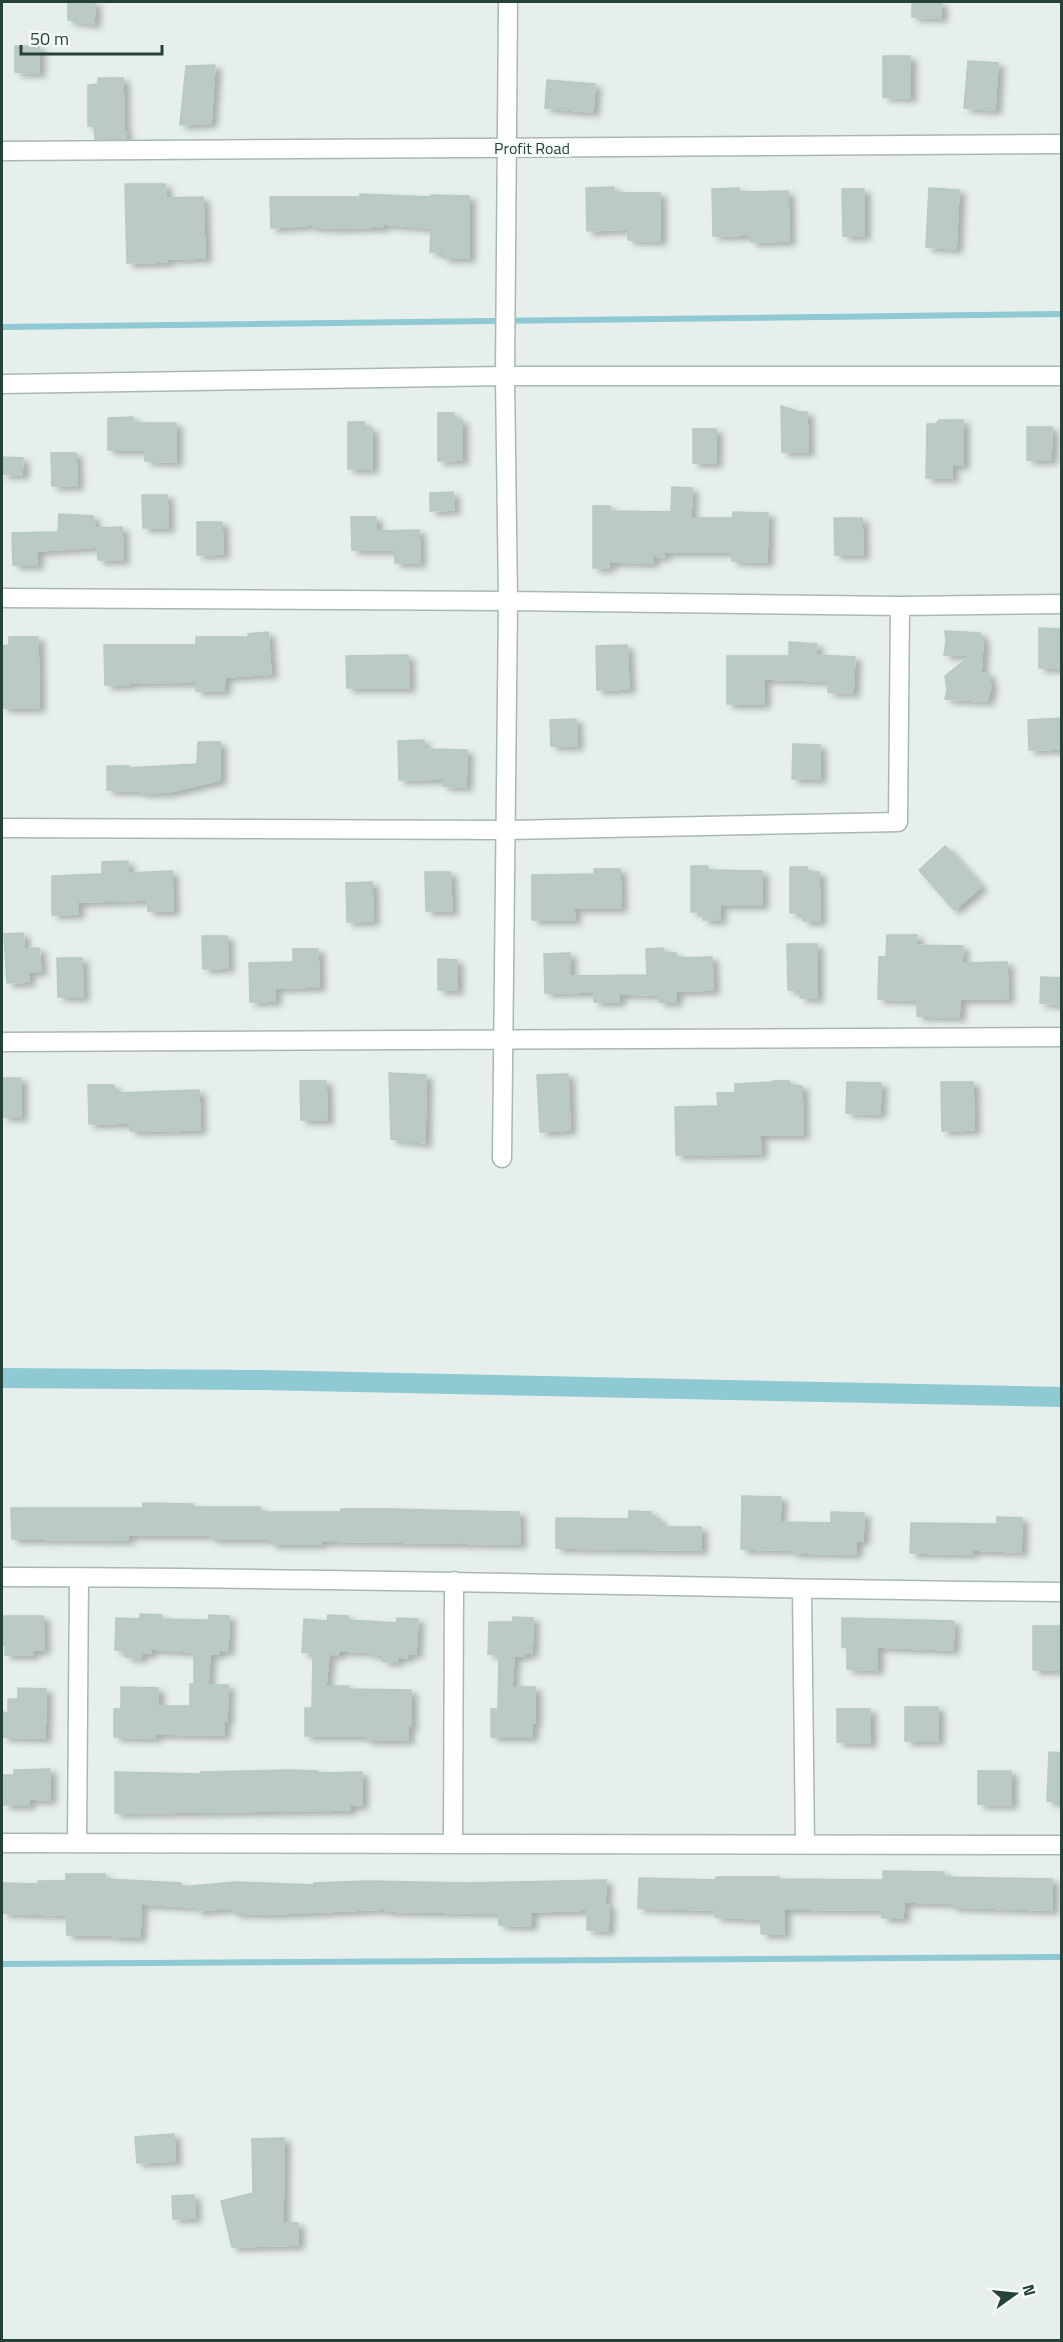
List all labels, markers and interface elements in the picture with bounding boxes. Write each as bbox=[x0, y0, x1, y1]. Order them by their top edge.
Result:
scale bar bbox=[21, 18, 162, 56]
text: 50 m bbox=[30, 25, 69, 52]
street label: Profit Road bbox=[494, 136, 570, 160]
north arrow bbox=[985, 2264, 1045, 2324]
text: N bbox=[1016, 2282, 1043, 2299]

